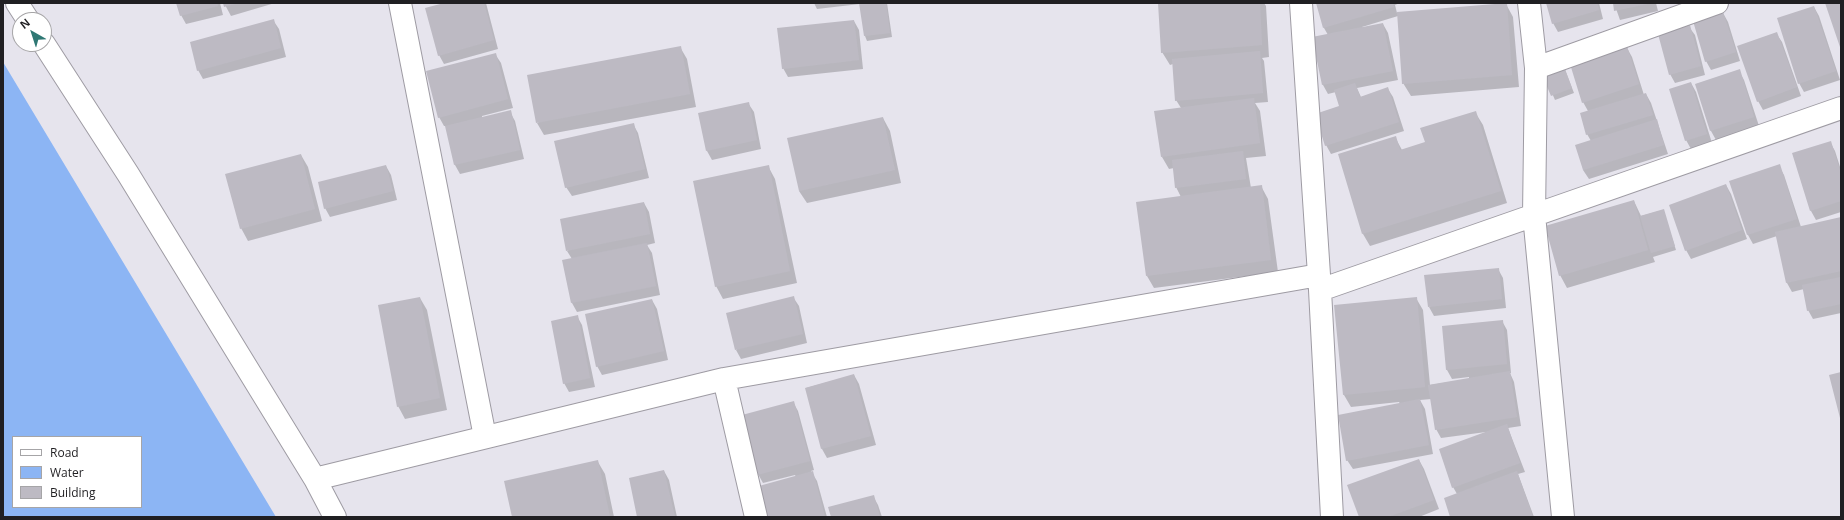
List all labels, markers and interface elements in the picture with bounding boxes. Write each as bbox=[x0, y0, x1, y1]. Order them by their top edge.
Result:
north arrow bbox=[12, 12, 52, 52]
text: N bbox=[17, 14, 33, 32]
legend bbox=[12, 436, 142, 508]
text: Road bbox=[50, 444, 79, 461]
text: Water bbox=[50, 464, 84, 481]
text: Building bbox=[50, 484, 95, 501]

